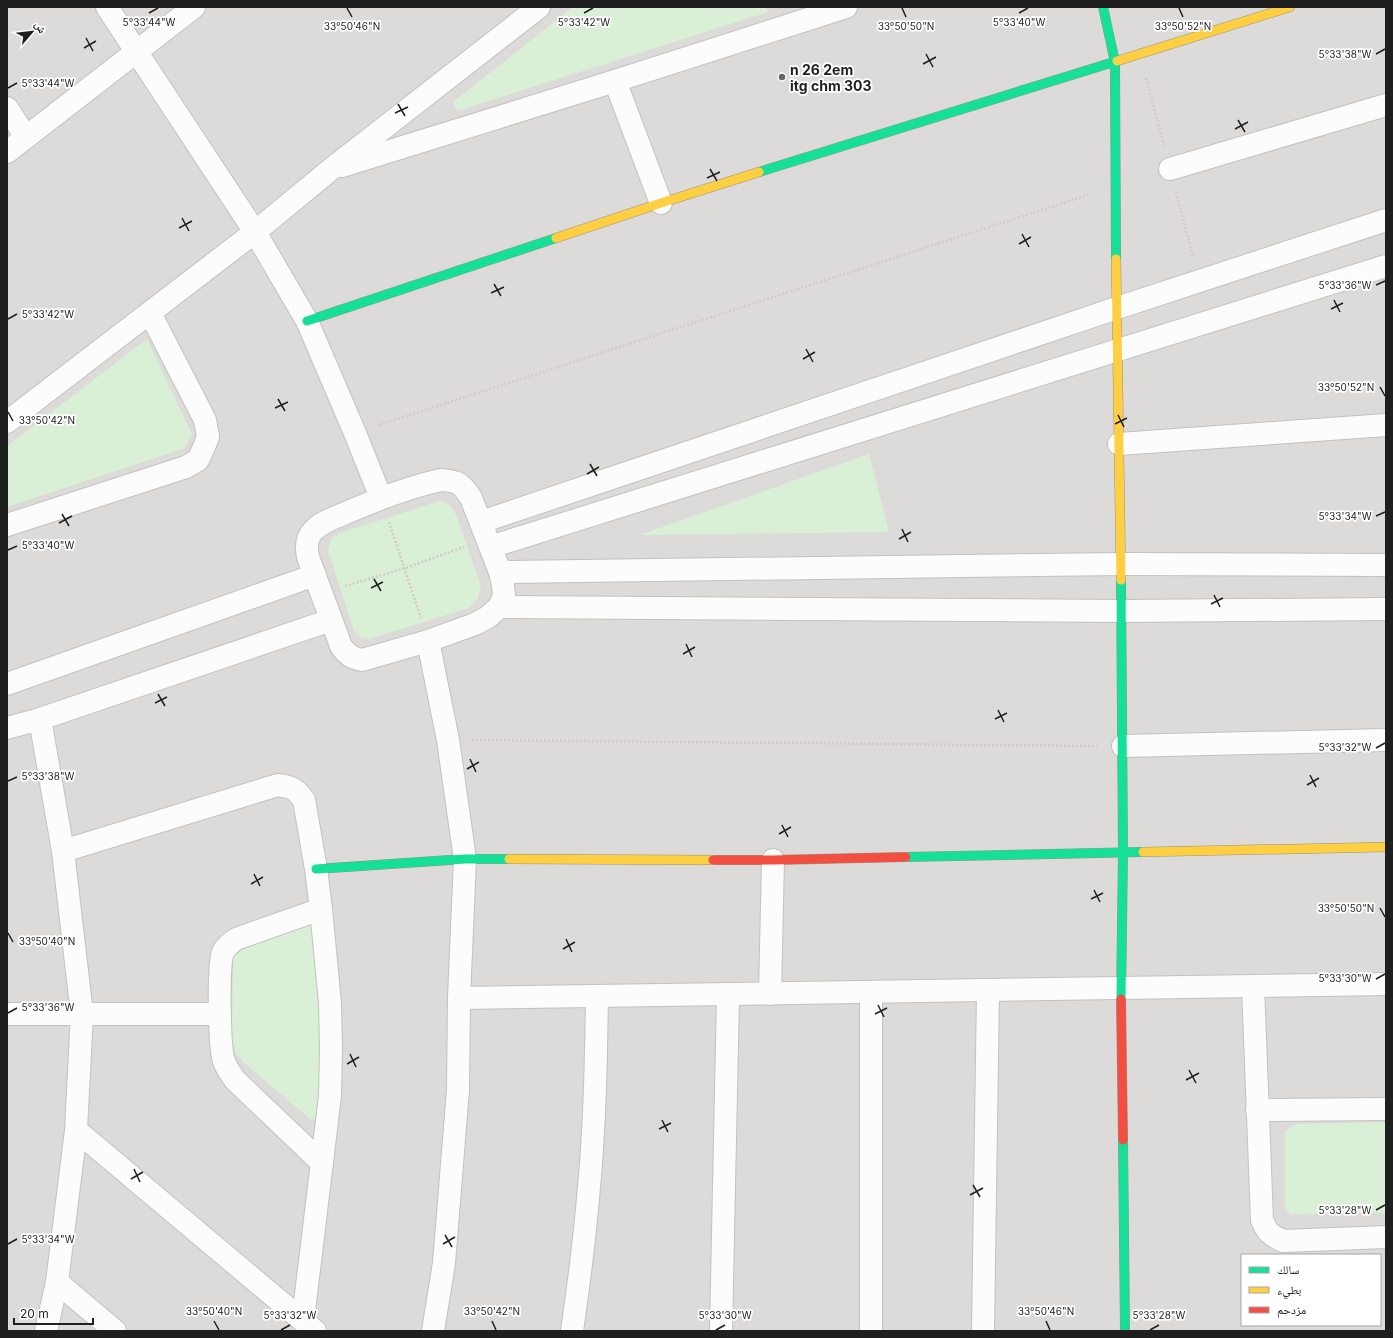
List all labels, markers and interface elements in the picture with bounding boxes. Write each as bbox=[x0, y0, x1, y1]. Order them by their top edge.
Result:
north arrow bbox=[12, 12, 52, 52]
text: 5°33'44"W bbox=[123, 16, 176, 28]
text: 5°33'42"W bbox=[558, 16, 610, 28]
text: 5°33'40"W bbox=[993, 16, 1045, 28]
text: ش bbox=[31, 19, 50, 37]
text: 33°50'46"N bbox=[324, 20, 380, 32]
text: 33°50'50"N bbox=[878, 20, 934, 32]
text: 33°50'52"N bbox=[1155, 20, 1211, 32]
text: 5°33'38"W bbox=[1319, 48, 1372, 60]
place label: n 26 2em itg chm 303 bbox=[790, 61, 872, 94]
marker: n 26 2em itg chm 303 bbox=[777, 72, 787, 82]
text: 5°33'44"W bbox=[22, 77, 75, 89]
text: 5°33'36"W bbox=[1319, 279, 1372, 291]
text: 5°33'42"W bbox=[22, 308, 74, 320]
text: 33°50'52"N bbox=[1318, 381, 1374, 393]
text: 33°50'42"N bbox=[19, 414, 75, 426]
text: 5°33'34"W bbox=[1318, 510, 1372, 522]
text: 5°33'40"W bbox=[22, 539, 74, 551]
text: 5°33'32"W bbox=[1319, 741, 1372, 753]
text: 5°33'38"W bbox=[22, 770, 75, 782]
text: 33°50'50"N bbox=[1318, 902, 1374, 914]
text: 33°50'40"N bbox=[19, 935, 75, 947]
text: 5°33'30"W bbox=[1319, 972, 1372, 984]
text: 5°33'36"W bbox=[22, 1001, 75, 1013]
text: 5°33'28"W bbox=[1319, 1204, 1372, 1216]
text: 5°33'34"W bbox=[21, 1233, 75, 1245]
legend bbox=[1241, 1254, 1381, 1326]
text: سالك bbox=[1277, 1262, 1299, 1277]
text: بطيء bbox=[1277, 1282, 1301, 1300]
scale bar bbox=[14, 1300, 93, 1326]
text: مزدحم bbox=[1277, 1302, 1306, 1318]
text: 33°50'40"N bbox=[186, 1305, 242, 1317]
text: 33°50'42"N bbox=[464, 1305, 520, 1317]
text: 33°50'46"N bbox=[1018, 1305, 1074, 1317]
text: 20 m bbox=[20, 1306, 49, 1321]
text: 5°33'32"W bbox=[264, 1309, 317, 1321]
text: 5°33'30"W bbox=[699, 1309, 752, 1321]
text: 5°33'28"W bbox=[1133, 1309, 1186, 1321]

